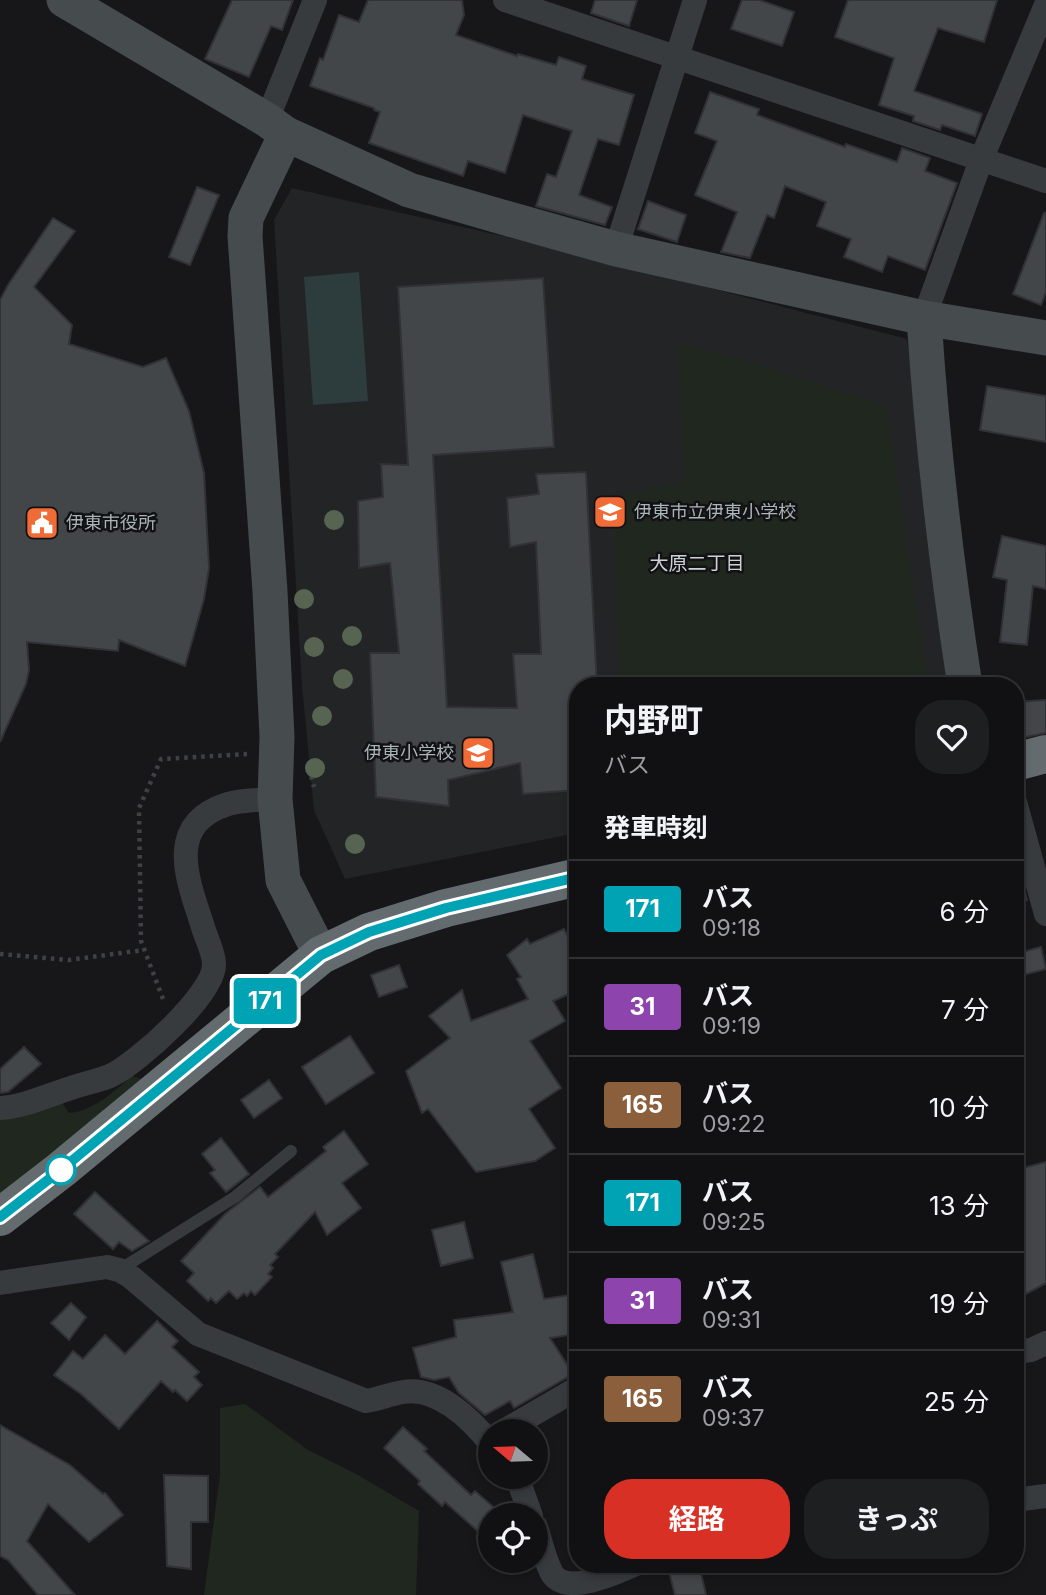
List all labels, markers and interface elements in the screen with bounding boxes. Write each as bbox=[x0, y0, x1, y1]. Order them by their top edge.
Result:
school or university icon: 伊東市立伊東小学校 bbox=[591, 493, 629, 531]
place label: 伊東市立伊東小学校 bbox=[634, 501, 796, 522]
public building icon: 伊東市役所 bbox=[23, 504, 61, 542]
place label: 伊東市役所 bbox=[66, 512, 156, 533]
district label: 大原二丁目 bbox=[649, 552, 745, 575]
text: 内野町 bbox=[604, 700, 703, 740]
button: heart bbox=[915, 700, 989, 774]
school or university icon: 伊東小学校 bbox=[459, 734, 497, 772]
place label: 伊東小学校 bbox=[364, 742, 454, 763]
text: バス bbox=[604, 751, 650, 779]
text: 発車時刻 bbox=[604, 812, 708, 843]
text: バス bbox=[702, 882, 754, 913]
text: 171 bbox=[625, 894, 660, 923]
text: 6 分 bbox=[940, 896, 989, 927]
text: 09:18 bbox=[702, 914, 761, 942]
line badge: 171 bbox=[225, 978, 305, 1024]
text: バス bbox=[702, 980, 754, 1011]
text: 171 bbox=[248, 986, 282, 1015]
text: 31 bbox=[630, 992, 655, 1021]
text: 7 分 bbox=[941, 994, 989, 1025]
text: 09:19 bbox=[702, 1012, 761, 1040]
text: バス bbox=[702, 1078, 754, 1109]
text: 165 bbox=[622, 1090, 663, 1119]
text: 10 分 bbox=[929, 1092, 989, 1123]
text: 09:22 bbox=[702, 1110, 765, 1138]
unlabelled marker bbox=[46, 1155, 76, 1185]
text: バス bbox=[702, 1176, 754, 1207]
text: 171 bbox=[625, 1188, 660, 1217]
text: 13 分 bbox=[929, 1190, 989, 1221]
text: 09:25 bbox=[702, 1208, 765, 1236]
text: バス bbox=[702, 1274, 754, 1305]
text: 31 bbox=[630, 1286, 655, 1315]
text: 19 分 bbox=[929, 1288, 989, 1319]
text: 09:31 bbox=[702, 1306, 761, 1334]
text: バス bbox=[702, 1372, 754, 1403]
text: 165 bbox=[622, 1384, 663, 1413]
text: 25 分 bbox=[924, 1386, 989, 1417]
text: 09:37 bbox=[702, 1404, 765, 1432]
north arrow bbox=[478, 1419, 548, 1489]
map controls bbox=[478, 1419, 548, 1573]
button: 経路 bbox=[604, 1479, 790, 1559]
button: きっぷ bbox=[804, 1479, 989, 1559]
button: locate bbox=[478, 1503, 548, 1573]

